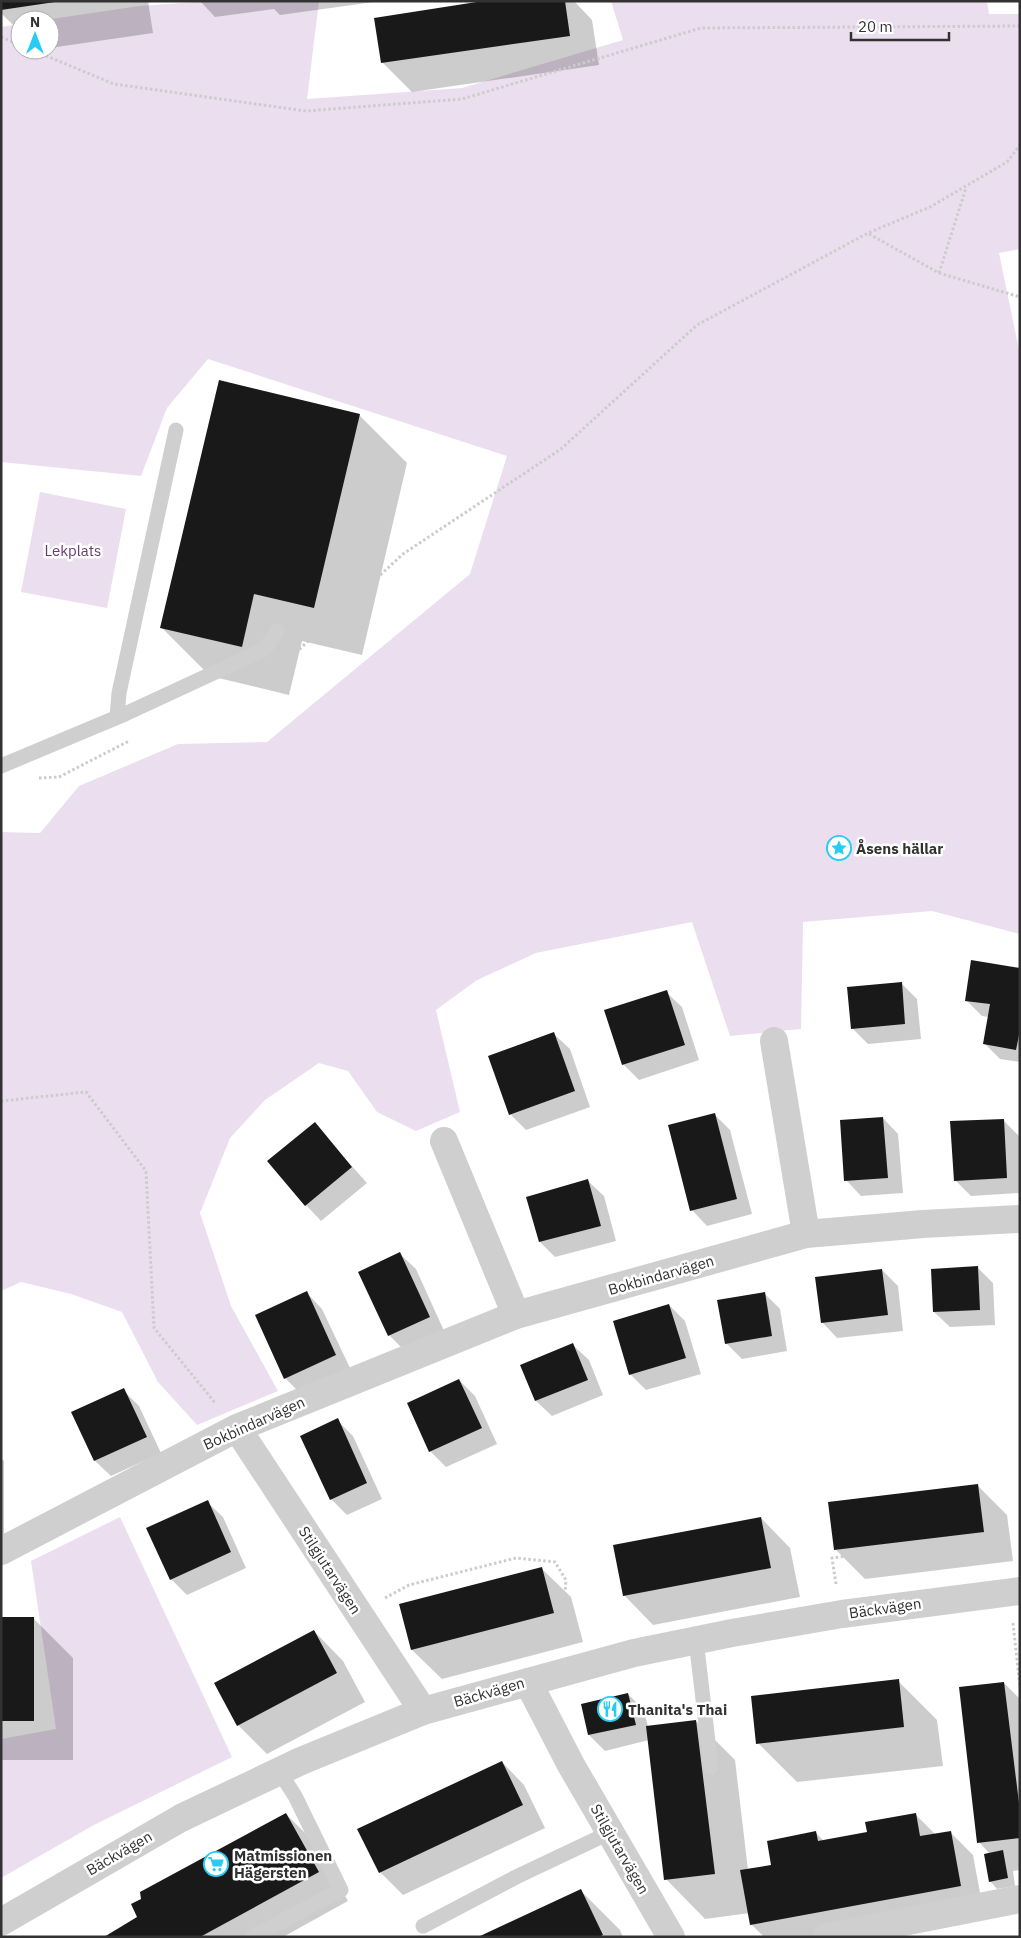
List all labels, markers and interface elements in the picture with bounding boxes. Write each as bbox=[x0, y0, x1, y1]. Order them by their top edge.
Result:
north arrow bbox=[10, 10, 60, 60]
scale bar bbox=[851, 10, 948, 42]
text: N bbox=[30, 13, 40, 31]
text: 20 m bbox=[858, 17, 893, 36]
park label: Lekplats bbox=[45, 541, 101, 560]
place icon: Åsens hällar bbox=[826, 835, 852, 861]
place label: Åsens hällar bbox=[856, 839, 943, 858]
street label: Bokbindarvägen bbox=[606, 1251, 716, 1299]
street label: Bokbindarvägen bbox=[200, 1392, 308, 1454]
street label: Stilgjutarvägen bbox=[295, 1522, 365, 1618]
street label: Bäckvägen bbox=[848, 1594, 922, 1622]
street label: Bäckvägen bbox=[451, 1673, 527, 1711]
restaurant icon: Thanita's Thai bbox=[597, 1696, 623, 1722]
place label: Thanita's Thai bbox=[628, 1700, 727, 1719]
street label: Stilgjutarvägen bbox=[587, 1801, 653, 1897]
street label: Bäckvägen bbox=[83, 1827, 155, 1879]
place label: Matmissionen Hägersten bbox=[234, 1846, 332, 1882]
supermarket icon: Matmissionen Hägersten bbox=[203, 1851, 229, 1877]

